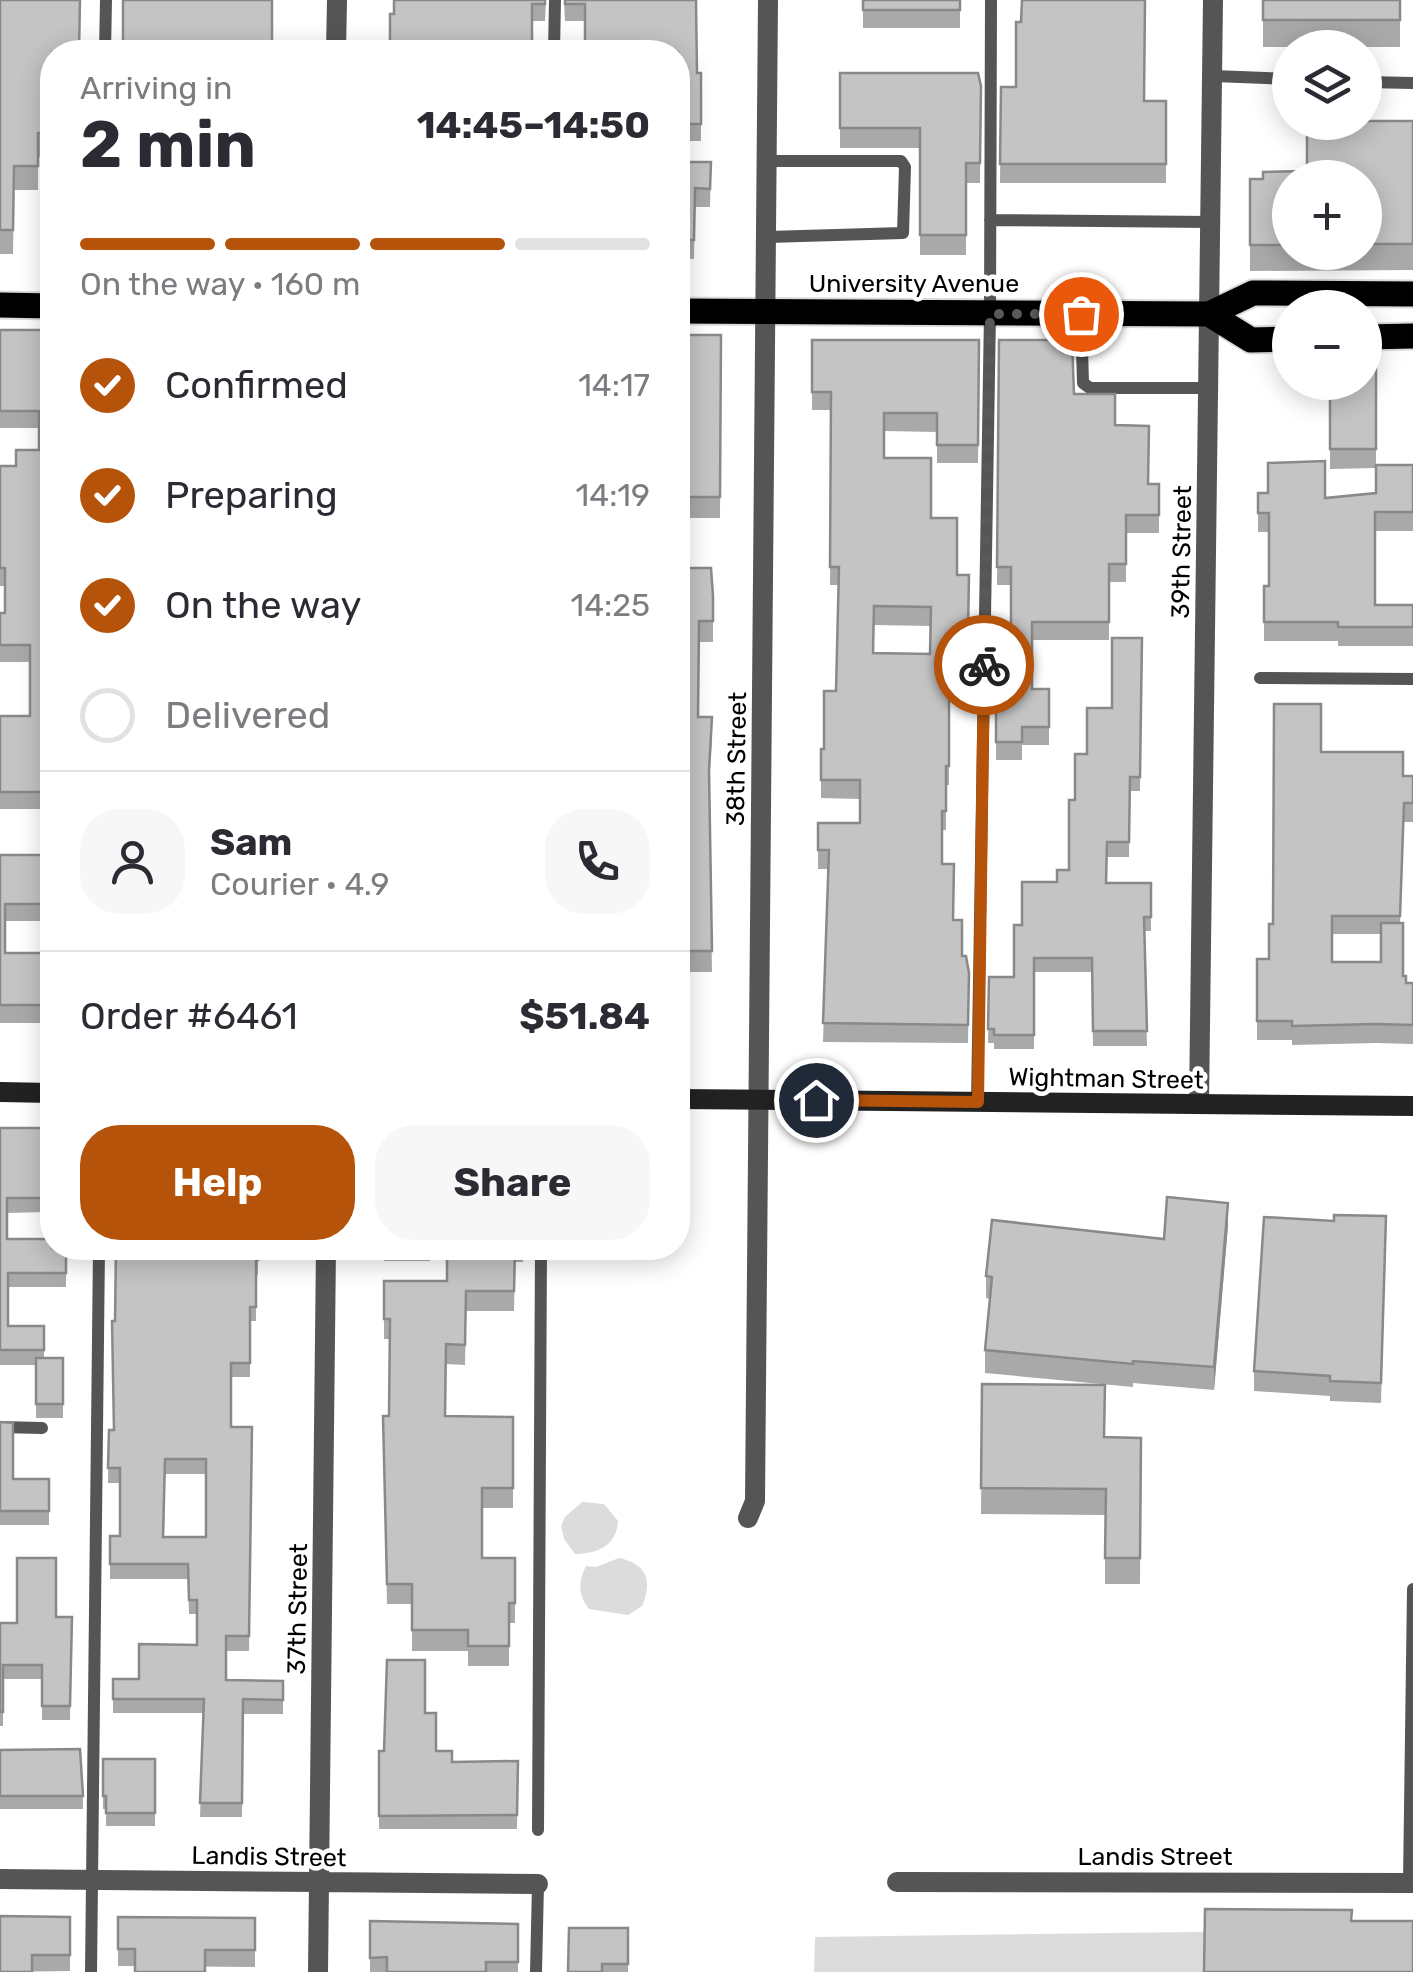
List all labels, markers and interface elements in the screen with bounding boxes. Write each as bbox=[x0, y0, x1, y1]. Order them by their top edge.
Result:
map controls bbox=[1272, 30, 1382, 400]
button: layers bbox=[1272, 30, 1382, 140]
text: Arriving in bbox=[80, 69, 232, 107]
text: 14:45–14:50 bbox=[417, 102, 650, 148]
text: 2 min bbox=[80, 106, 256, 183]
button: + bbox=[1272, 160, 1382, 270]
text: On the way · 160 m bbox=[80, 265, 360, 303]
street label: University Avenue bbox=[809, 269, 1019, 298]
pin bbox=[1039, 272, 1124, 357]
icon: bag bbox=[1054, 287, 1109, 342]
button: − bbox=[1272, 290, 1382, 400]
icon: check bbox=[80, 358, 135, 413]
text: Confirmed bbox=[165, 362, 348, 408]
text: 14:17 bbox=[578, 366, 650, 404]
icon: check bbox=[80, 468, 135, 523]
text: Preparing bbox=[165, 472, 338, 518]
text: 14:19 bbox=[576, 476, 650, 514]
street label: 39th Street bbox=[1166, 485, 1197, 619]
icon: check bbox=[80, 578, 135, 633]
text: On the way bbox=[165, 582, 361, 628]
text: 14:25 bbox=[570, 586, 650, 624]
courier bbox=[934, 615, 1034, 715]
icon: bike bbox=[957, 638, 1012, 693]
street label: 38th Street bbox=[721, 691, 752, 826]
text: Delivered bbox=[165, 692, 330, 738]
button: person bbox=[80, 809, 185, 914]
button: phone bbox=[545, 809, 650, 914]
text: Sam bbox=[210, 819, 292, 865]
text: Courier · 4.9 bbox=[210, 865, 389, 903]
text: Order #6461 bbox=[80, 993, 298, 1039]
text: $51.84 bbox=[519, 993, 650, 1039]
pin bbox=[774, 1058, 859, 1143]
street label: Wightman Street bbox=[1008, 1062, 1204, 1095]
icon: home bbox=[789, 1073, 844, 1128]
button: Help bbox=[80, 1125, 355, 1240]
button: Share bbox=[375, 1125, 650, 1240]
street label: 37th Street bbox=[282, 1543, 313, 1675]
street label: Landis Street bbox=[191, 1841, 347, 1872]
street label: Landis Street bbox=[1077, 1842, 1233, 1871]

